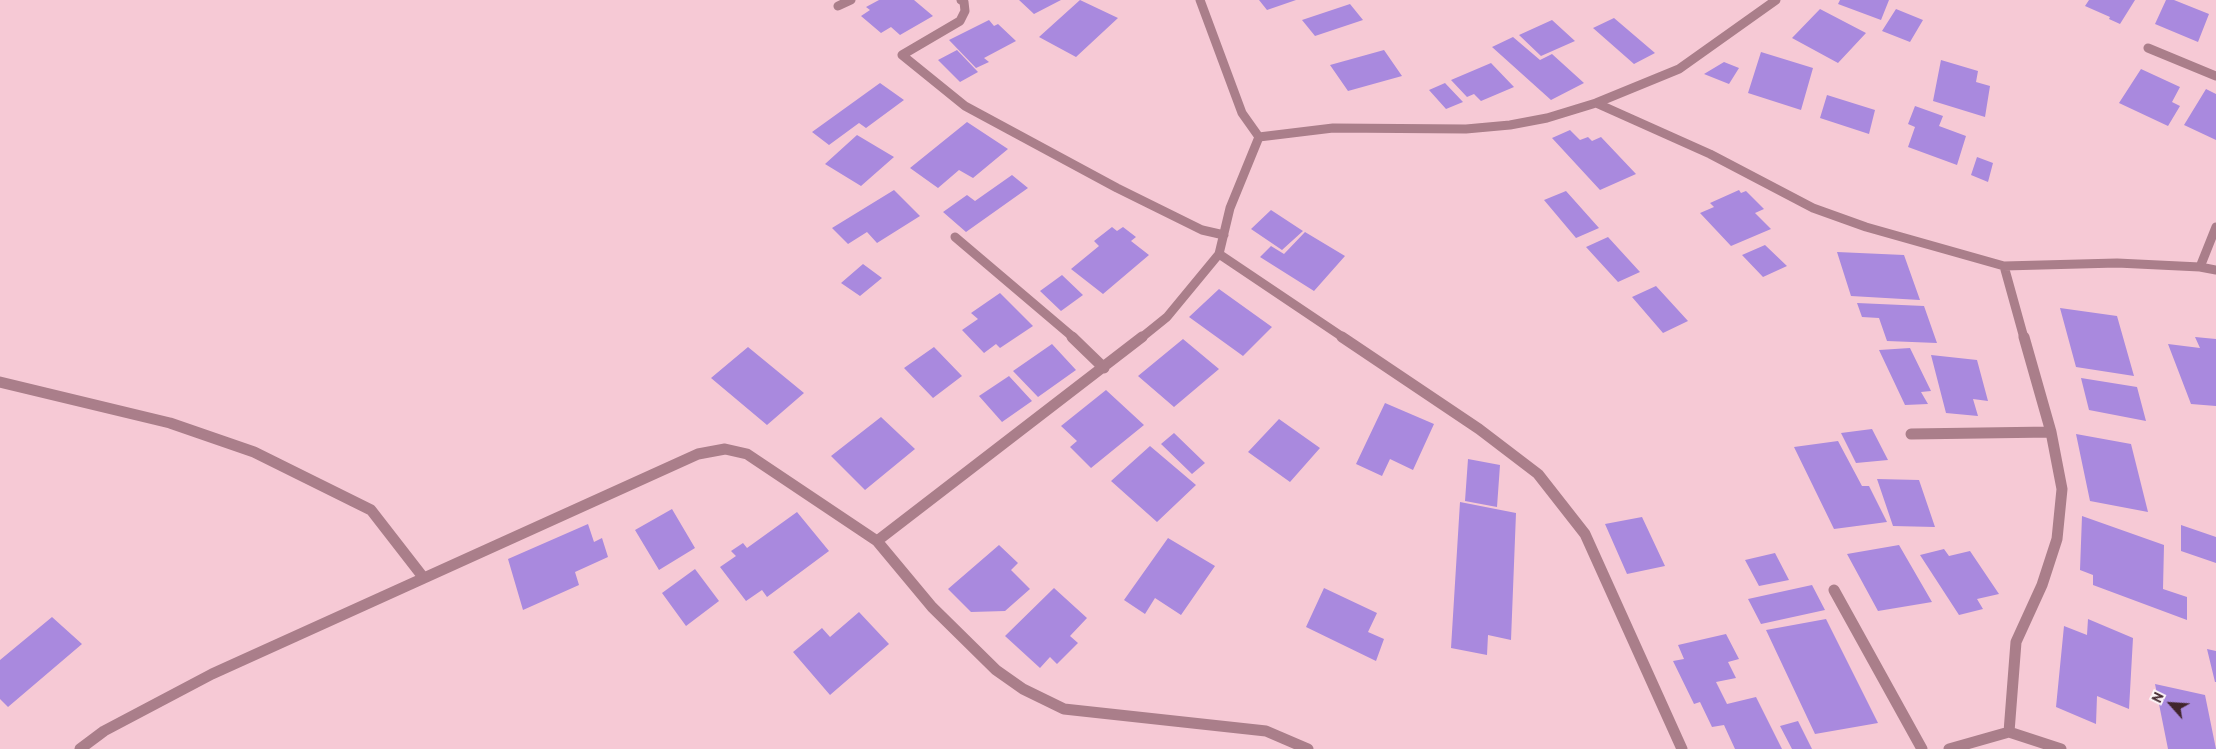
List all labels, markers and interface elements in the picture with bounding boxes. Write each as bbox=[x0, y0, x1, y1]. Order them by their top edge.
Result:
north arrow bbox=[2146, 679, 2196, 729]
text: N bbox=[2147, 689, 2168, 706]

